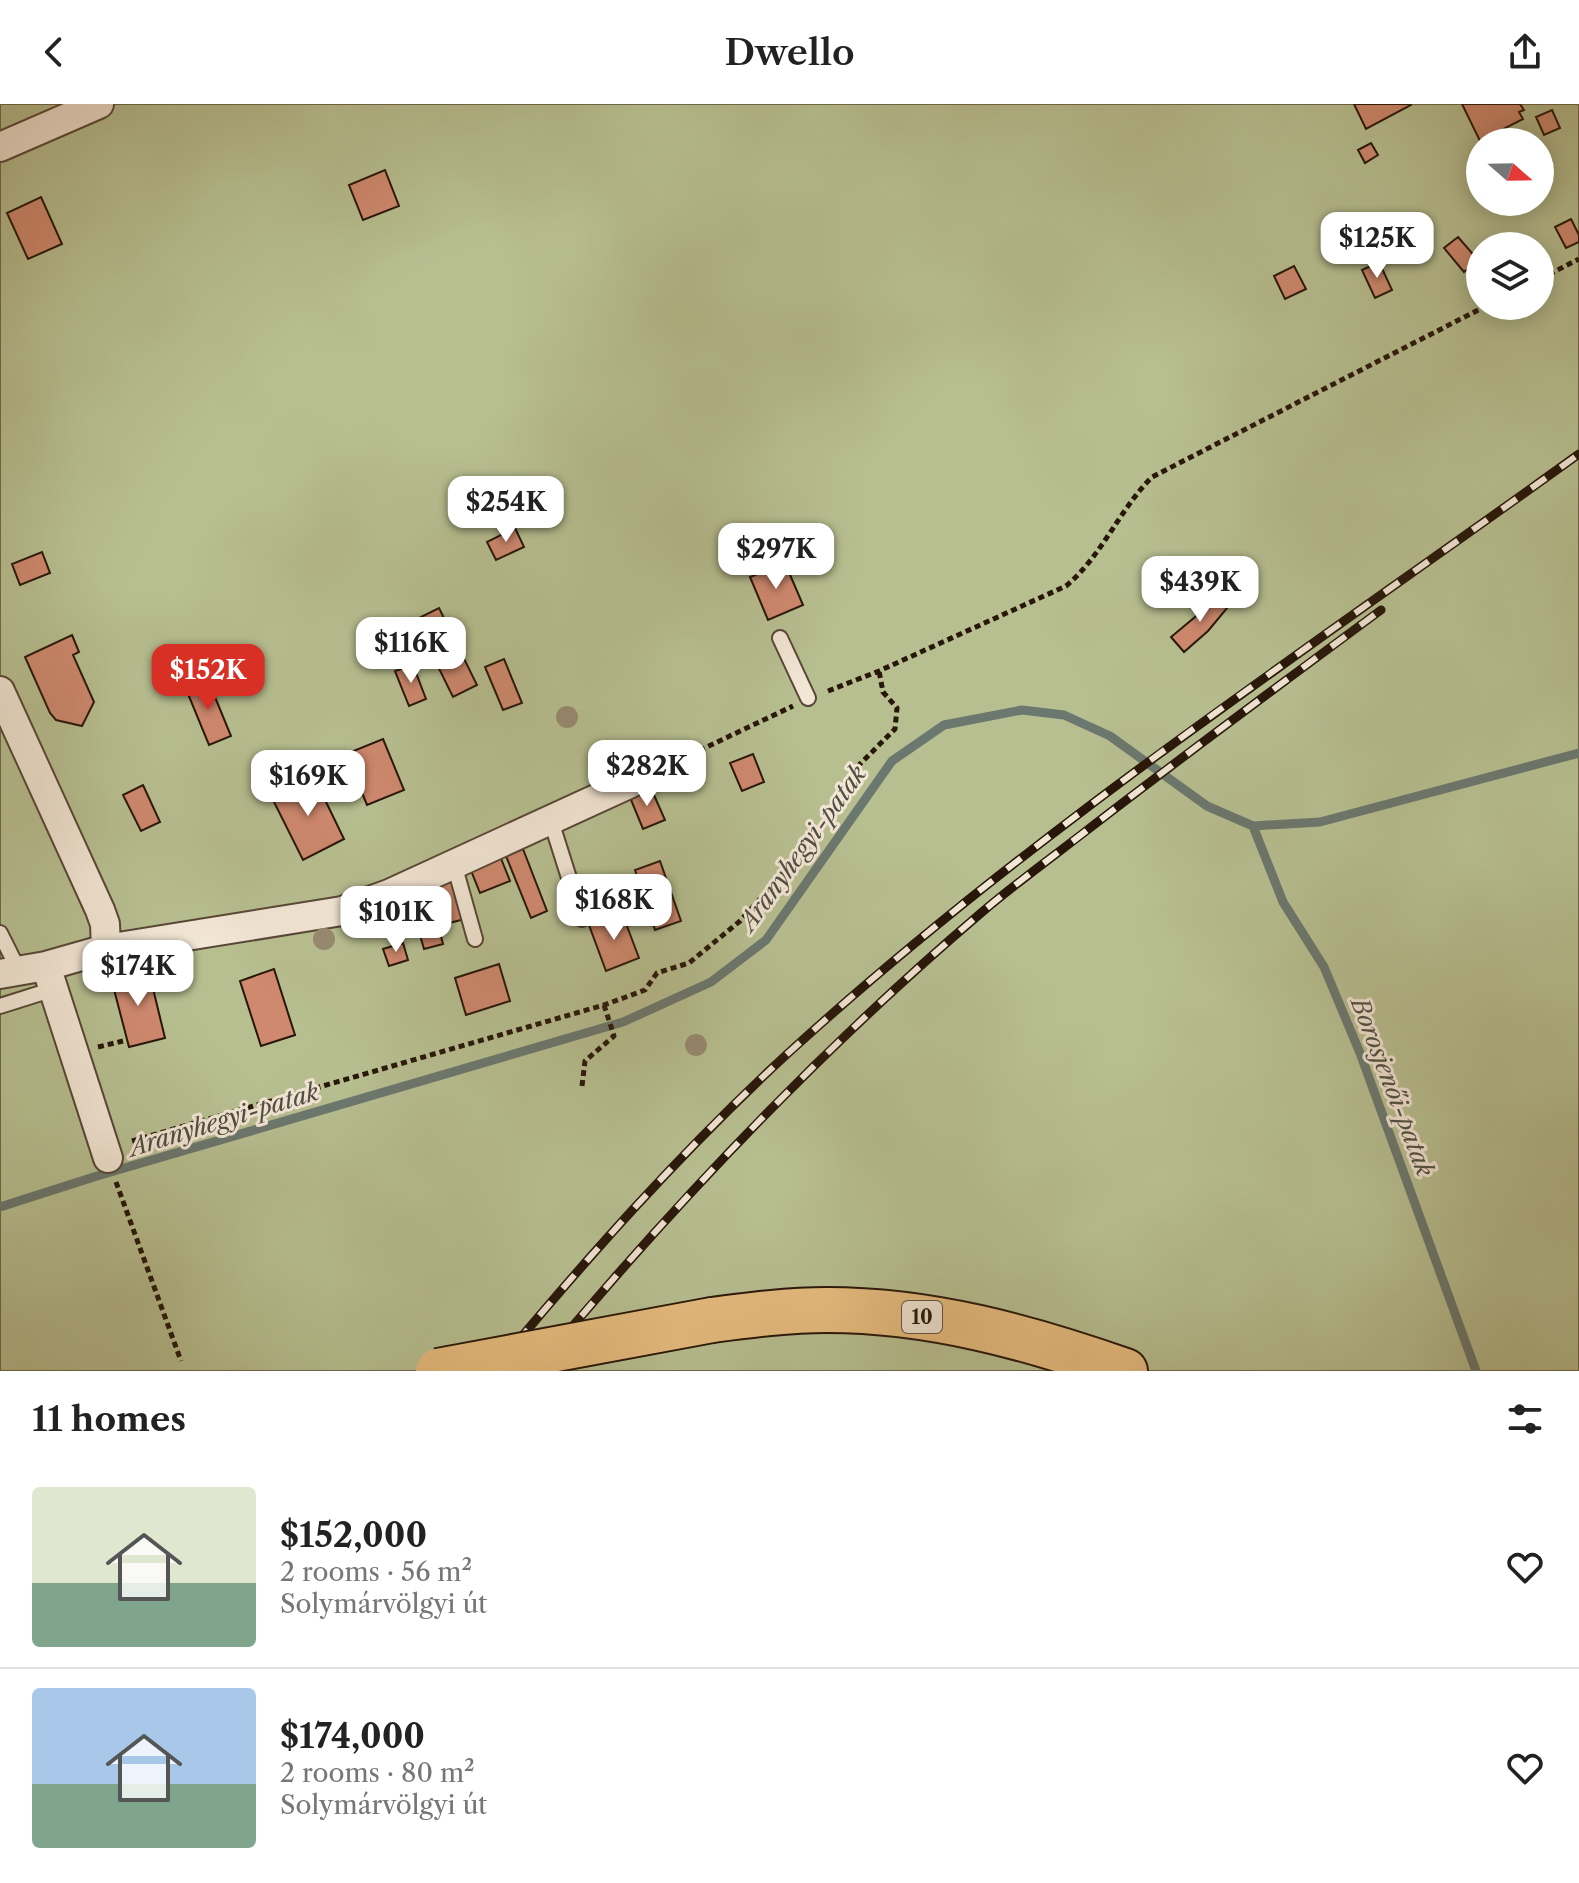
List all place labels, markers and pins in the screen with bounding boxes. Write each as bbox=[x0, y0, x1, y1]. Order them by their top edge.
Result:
pin: $125K bbox=[1321, 212, 1433, 280]
pin: $254K bbox=[450, 476, 562, 544]
pin: $297K bbox=[720, 523, 832, 591]
pin: $439K bbox=[1144, 556, 1256, 624]
pin: $116K bbox=[355, 617, 467, 685]
pin: $152K bbox=[152, 644, 264, 712]
pin: $282K bbox=[591, 740, 703, 808]
pin: $169K bbox=[252, 750, 364, 818]
pin: $168K bbox=[558, 874, 670, 942]
pin: $101K bbox=[340, 886, 452, 954]
pin: $174K bbox=[82, 940, 194, 1008]

